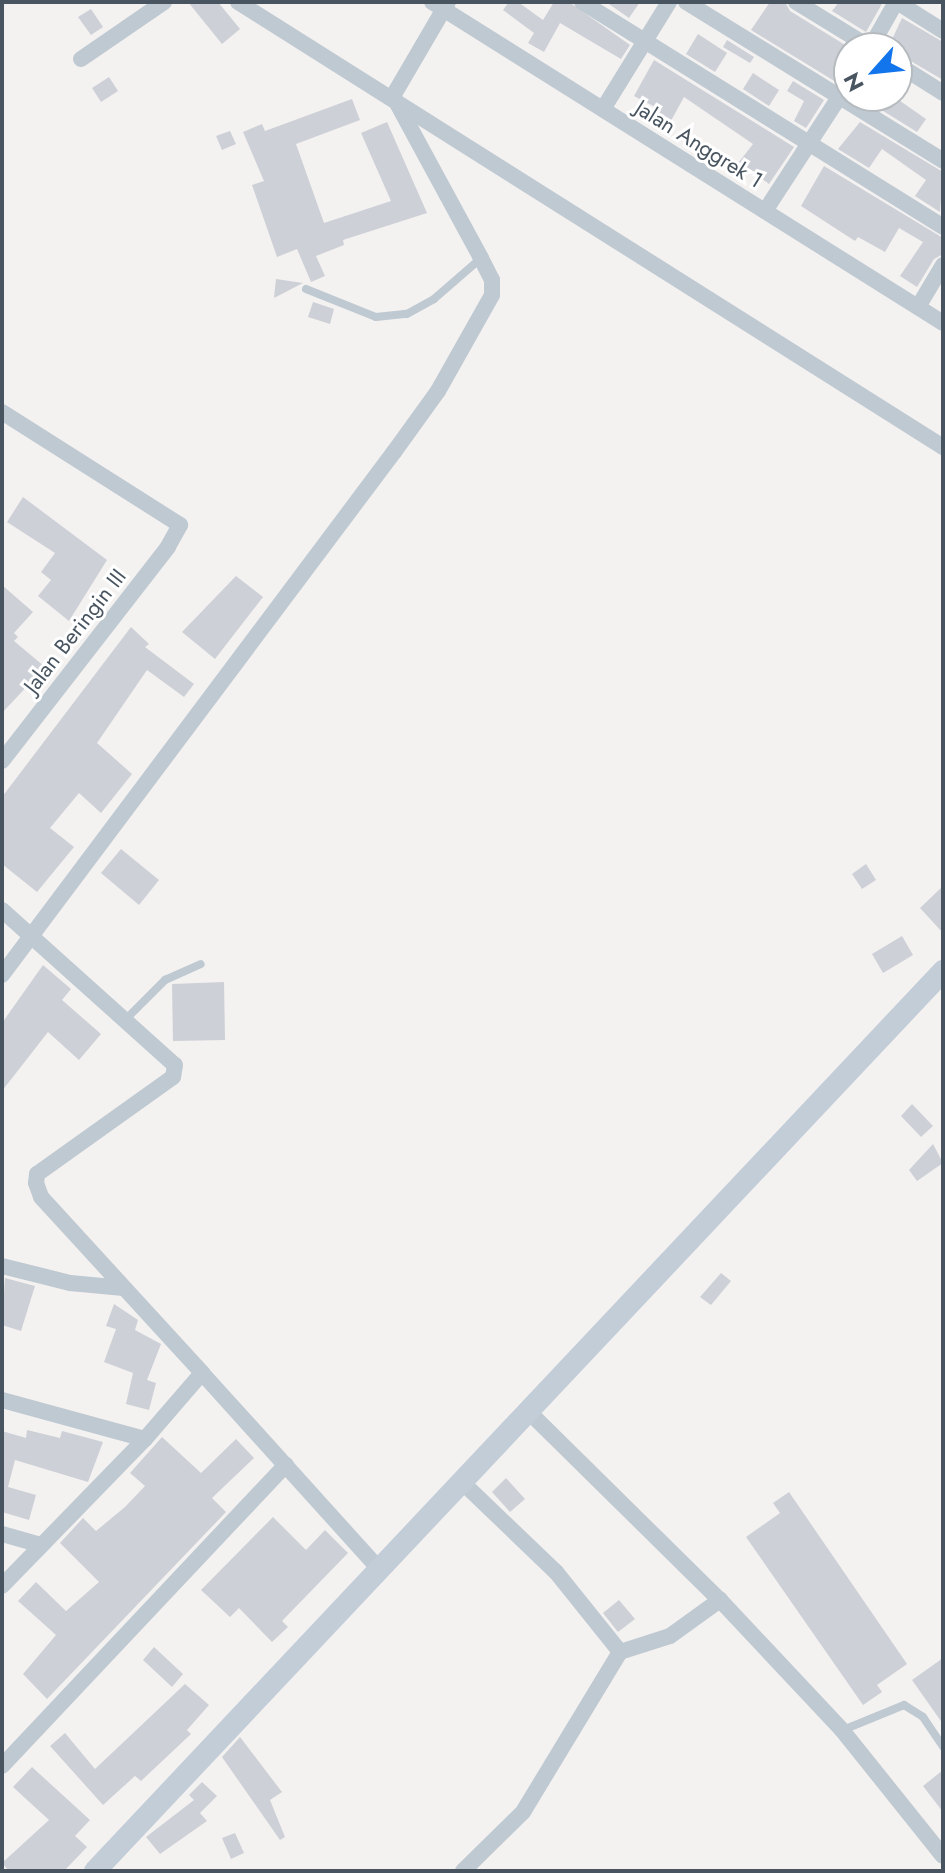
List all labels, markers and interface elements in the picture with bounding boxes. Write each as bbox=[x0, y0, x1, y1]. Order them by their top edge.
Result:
north arrow bbox=[833, 32, 913, 112]
text: N bbox=[835, 67, 872, 97]
street label: Jalan Anggrek 1 bbox=[630, 94, 768, 194]
street label: Jalan Beringin III bbox=[18, 564, 132, 698]

